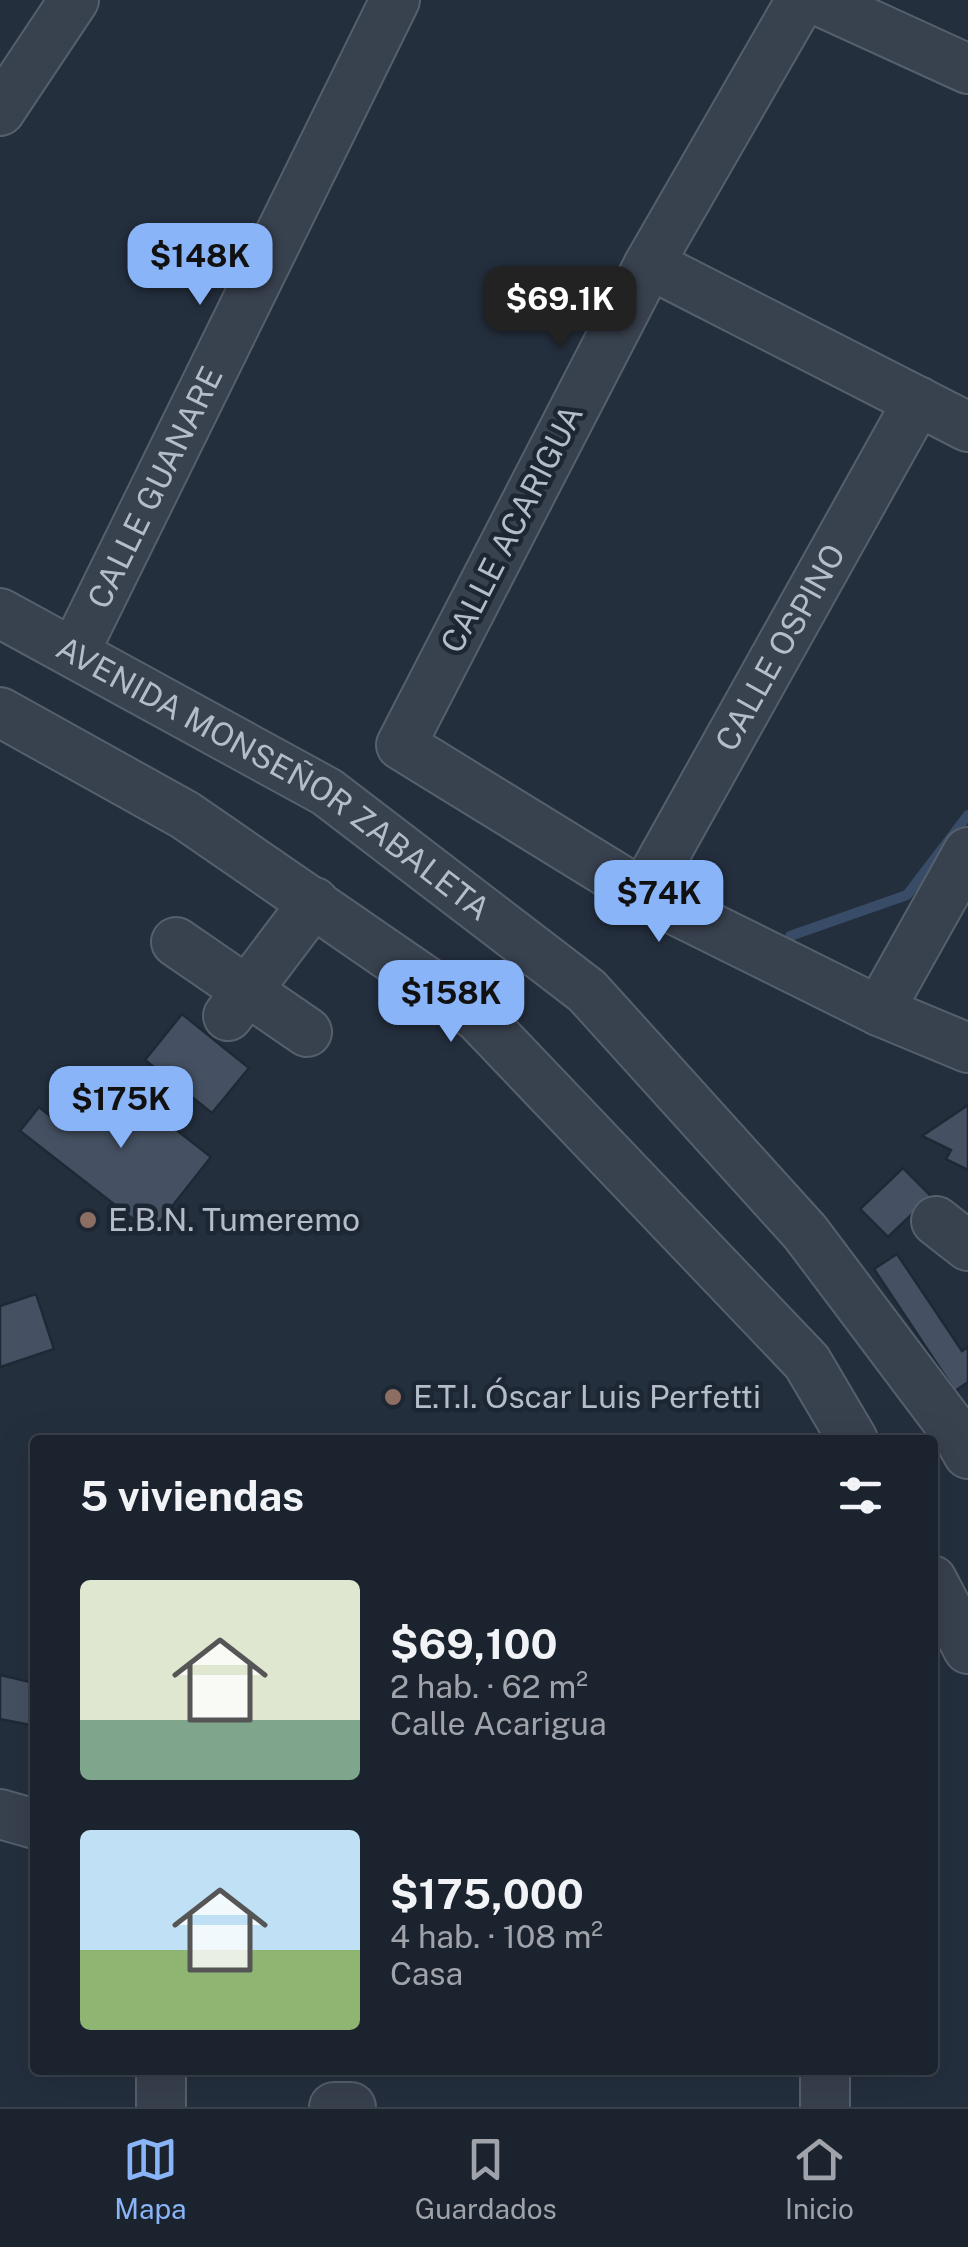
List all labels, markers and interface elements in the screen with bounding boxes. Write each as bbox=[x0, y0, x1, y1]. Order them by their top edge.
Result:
pin: $148K bbox=[130, 223, 270, 308]
text: $148K bbox=[150, 237, 250, 274]
pin: $69.1K bbox=[479, 266, 641, 351]
text: $69.1K bbox=[505, 280, 615, 317]
street label: CALLE GUANARE bbox=[80, 360, 230, 614]
street label: CALLE ACARIGUA bbox=[433, 399, 590, 659]
street label: CALLE OSPINO bbox=[708, 538, 852, 757]
street label: AVENIDA MONSEÑOR ZABALETA bbox=[50, 629, 497, 928]
pin: $74K bbox=[600, 860, 718, 945]
text: $74K bbox=[616, 874, 702, 911]
pin: $158K bbox=[381, 960, 521, 1045]
text: $158K bbox=[400, 974, 502, 1011]
pin: $175K bbox=[51, 1066, 191, 1151]
text: $175K bbox=[71, 1080, 171, 1117]
place label: E.B.N. Tumeremo bbox=[108, 1201, 360, 1238]
marker: E.B.N. Tumeremo bbox=[77, 1209, 99, 1231]
place label: E.T.I. Óscar Luis Perfetti bbox=[413, 1377, 761, 1415]
marker: E.T.I. Óscar Luis Perfetti bbox=[382, 1386, 404, 1408]
icon: filters bbox=[833, 1468, 888, 1523]
text: 5 viviendas bbox=[80, 1471, 304, 1520]
text: $69,100 bbox=[390, 1619, 558, 1668]
icon: home bbox=[160, 1620, 280, 1740]
text: 2 hab. · 62 m² bbox=[390, 1668, 588, 1705]
text: Calle Acarigua bbox=[390, 1705, 607, 1742]
text: $175,000 bbox=[390, 1869, 584, 1918]
icon: home bbox=[160, 1870, 280, 1990]
text: 4 hab. · 108 m² bbox=[390, 1918, 603, 1955]
text: Casa bbox=[390, 1955, 463, 1992]
tab: Mapa bbox=[114, 2132, 186, 2225]
tab: Guardados bbox=[415, 2132, 557, 2225]
tab: Inicio bbox=[785, 2132, 854, 2225]

